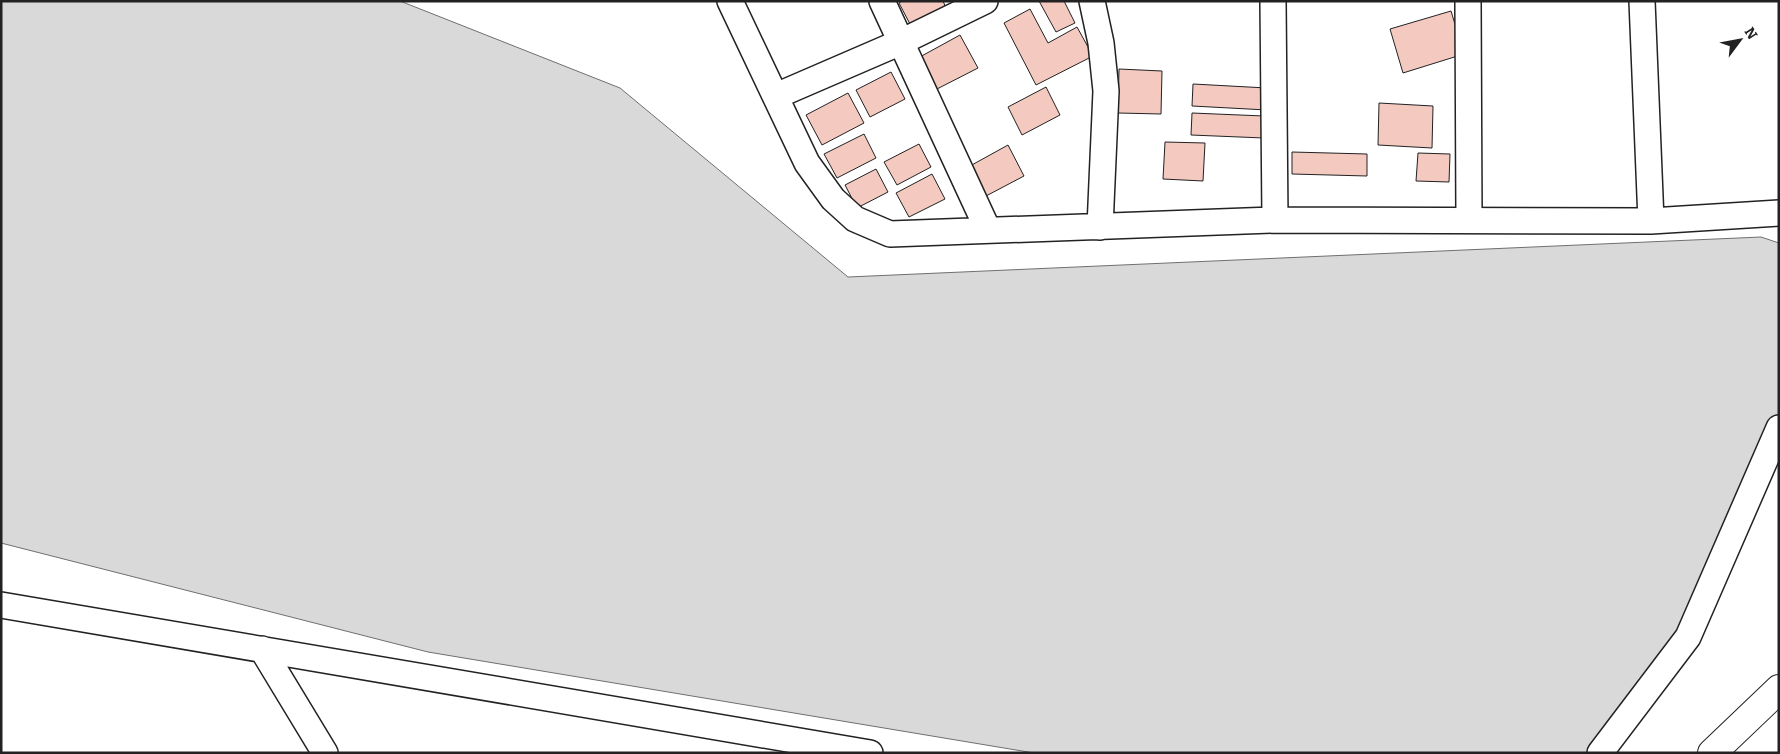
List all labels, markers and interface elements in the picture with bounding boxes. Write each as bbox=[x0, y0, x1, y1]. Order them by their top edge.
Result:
north arrow bbox=[1715, 15, 1765, 65]
text: N bbox=[1741, 24, 1761, 43]

